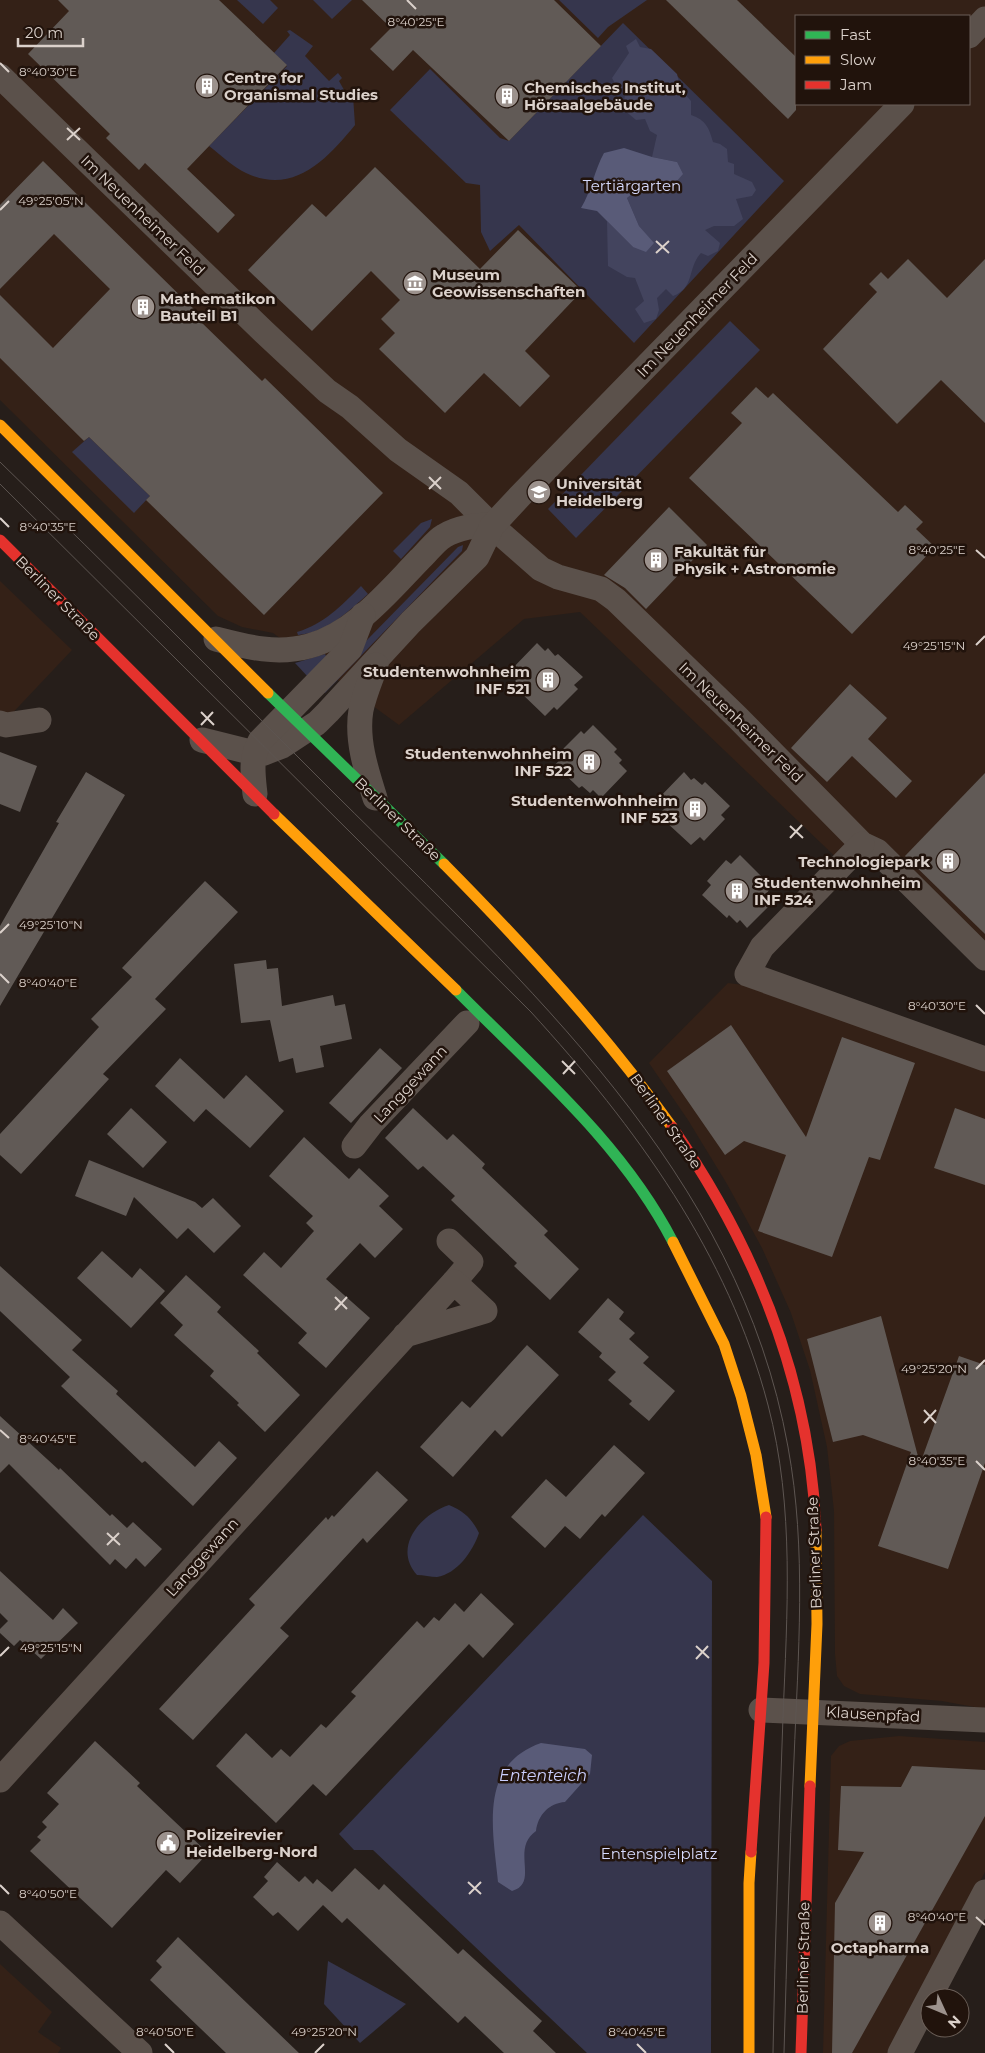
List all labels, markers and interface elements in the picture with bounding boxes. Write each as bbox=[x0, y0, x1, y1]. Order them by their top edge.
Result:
text: 8°40'25"E bbox=[387, 14, 445, 29]
scale bar bbox=[18, 15, 82, 47]
legend bbox=[795, 15, 970, 105]
text: 20 m bbox=[25, 23, 63, 42]
text: Fast bbox=[840, 25, 871, 44]
text: Slow bbox=[840, 50, 876, 69]
text: 8°40'30"E bbox=[19, 64, 77, 79]
place label: Centre for Organismal Studies bbox=[224, 68, 378, 104]
building icon: Centre for Organismal Studies bbox=[194, 73, 220, 99]
text: Jam bbox=[839, 75, 872, 94]
place label: Chemisches Institut, Hörsaalgebäude bbox=[524, 78, 686, 114]
building icon: Chemisches Institut, Hörsaalgebäude bbox=[494, 83, 520, 109]
street label: Im Neuenheimer Feld bbox=[77, 151, 209, 279]
park label: Tertiärgarten bbox=[583, 176, 681, 195]
text: 49°25'05"N bbox=[18, 193, 84, 208]
street label: Im Neuenheimer Feld bbox=[633, 249, 761, 381]
place label: Museum Geowissenschaften bbox=[432, 265, 585, 301]
museum icon: Museum Geowissenschaften bbox=[402, 270, 428, 296]
place label: Mathematikon Bauteil B1 bbox=[160, 289, 276, 325]
building icon: Mathematikon Bauteil B1 bbox=[130, 294, 156, 320]
place label: Universität Heidelberg bbox=[556, 474, 643, 510]
school or university icon: Universität Heidelberg bbox=[526, 479, 552, 505]
text: 8°40'35"E bbox=[20, 519, 76, 534]
place label: Fakultät für Physik + Astronomie bbox=[674, 542, 836, 578]
text: 8°40'25"E bbox=[908, 542, 966, 557]
building icon: Fakultät für Physik + Astronomie bbox=[643, 547, 669, 573]
street label: Berliner Straße bbox=[12, 552, 104, 644]
text: 49°25'15"N bbox=[903, 638, 965, 653]
street label: Im Neuenheimer Feld bbox=[675, 658, 807, 786]
place label: Studentenwohnheim INF 521 bbox=[363, 662, 530, 698]
building icon: Studentenwohnheim INF 521 bbox=[535, 667, 561, 693]
place label: Studentenwohnheim INF 522 bbox=[405, 744, 572, 780]
building icon: Studentenwohnheim INF 522 bbox=[576, 749, 602, 775]
street label: Berliner Straße bbox=[351, 773, 445, 865]
place label: Studentenwohnheim INF 523 bbox=[511, 791, 678, 827]
building icon: Studentenwohnheim INF 523 bbox=[682, 796, 708, 822]
building icon: Technologiepark bbox=[935, 848, 961, 874]
place label: Technologiepark bbox=[798, 852, 930, 871]
place label: Studentenwohnheim INF 524 bbox=[754, 873, 921, 909]
building icon: Studentenwohnheim INF 524 bbox=[724, 878, 750, 904]
text: 49°25'10"N bbox=[19, 917, 83, 932]
text: 8°40'40"E bbox=[19, 975, 77, 990]
text: 8°40'30"E bbox=[908, 998, 966, 1013]
street label: Langgewann bbox=[369, 1041, 451, 1127]
street label: Berliner Straße bbox=[626, 1070, 706, 1172]
text: 49°25'20"N bbox=[901, 1361, 967, 1376]
text: 8°40'45"E bbox=[19, 1431, 77, 1446]
text: 8°40'35"E bbox=[909, 1453, 965, 1468]
street label: Berliner Straße bbox=[803, 1497, 825, 1609]
street label: Langgewann bbox=[162, 1514, 242, 1600]
text: 49°25'15"N bbox=[20, 1640, 82, 1655]
street label: Klausenpfad bbox=[825, 1702, 921, 1726]
water label: Ententeich bbox=[499, 1766, 587, 1785]
place label: Polizeirevier Heidelberg-Nord bbox=[186, 1825, 318, 1861]
public building icon: Polizeirevier Heidelberg-Nord bbox=[155, 1830, 181, 1856]
park label: Entenspielplatz bbox=[601, 1844, 718, 1863]
text: 8°40'50"E bbox=[19, 1886, 77, 1901]
street label: Berliner Straße bbox=[793, 1902, 813, 2014]
text: 8°40'40"E bbox=[908, 1909, 966, 1924]
building icon: Octapharma bbox=[867, 1910, 893, 1936]
place label: Octapharma bbox=[831, 1938, 929, 1957]
north arrow bbox=[920, 1988, 970, 2038]
text: N bbox=[944, 2012, 965, 2032]
text: 8°40'50"E bbox=[136, 2024, 194, 2039]
text: 49°25'20"N bbox=[291, 2024, 357, 2039]
text: 8°40'45"E bbox=[608, 2024, 666, 2039]

